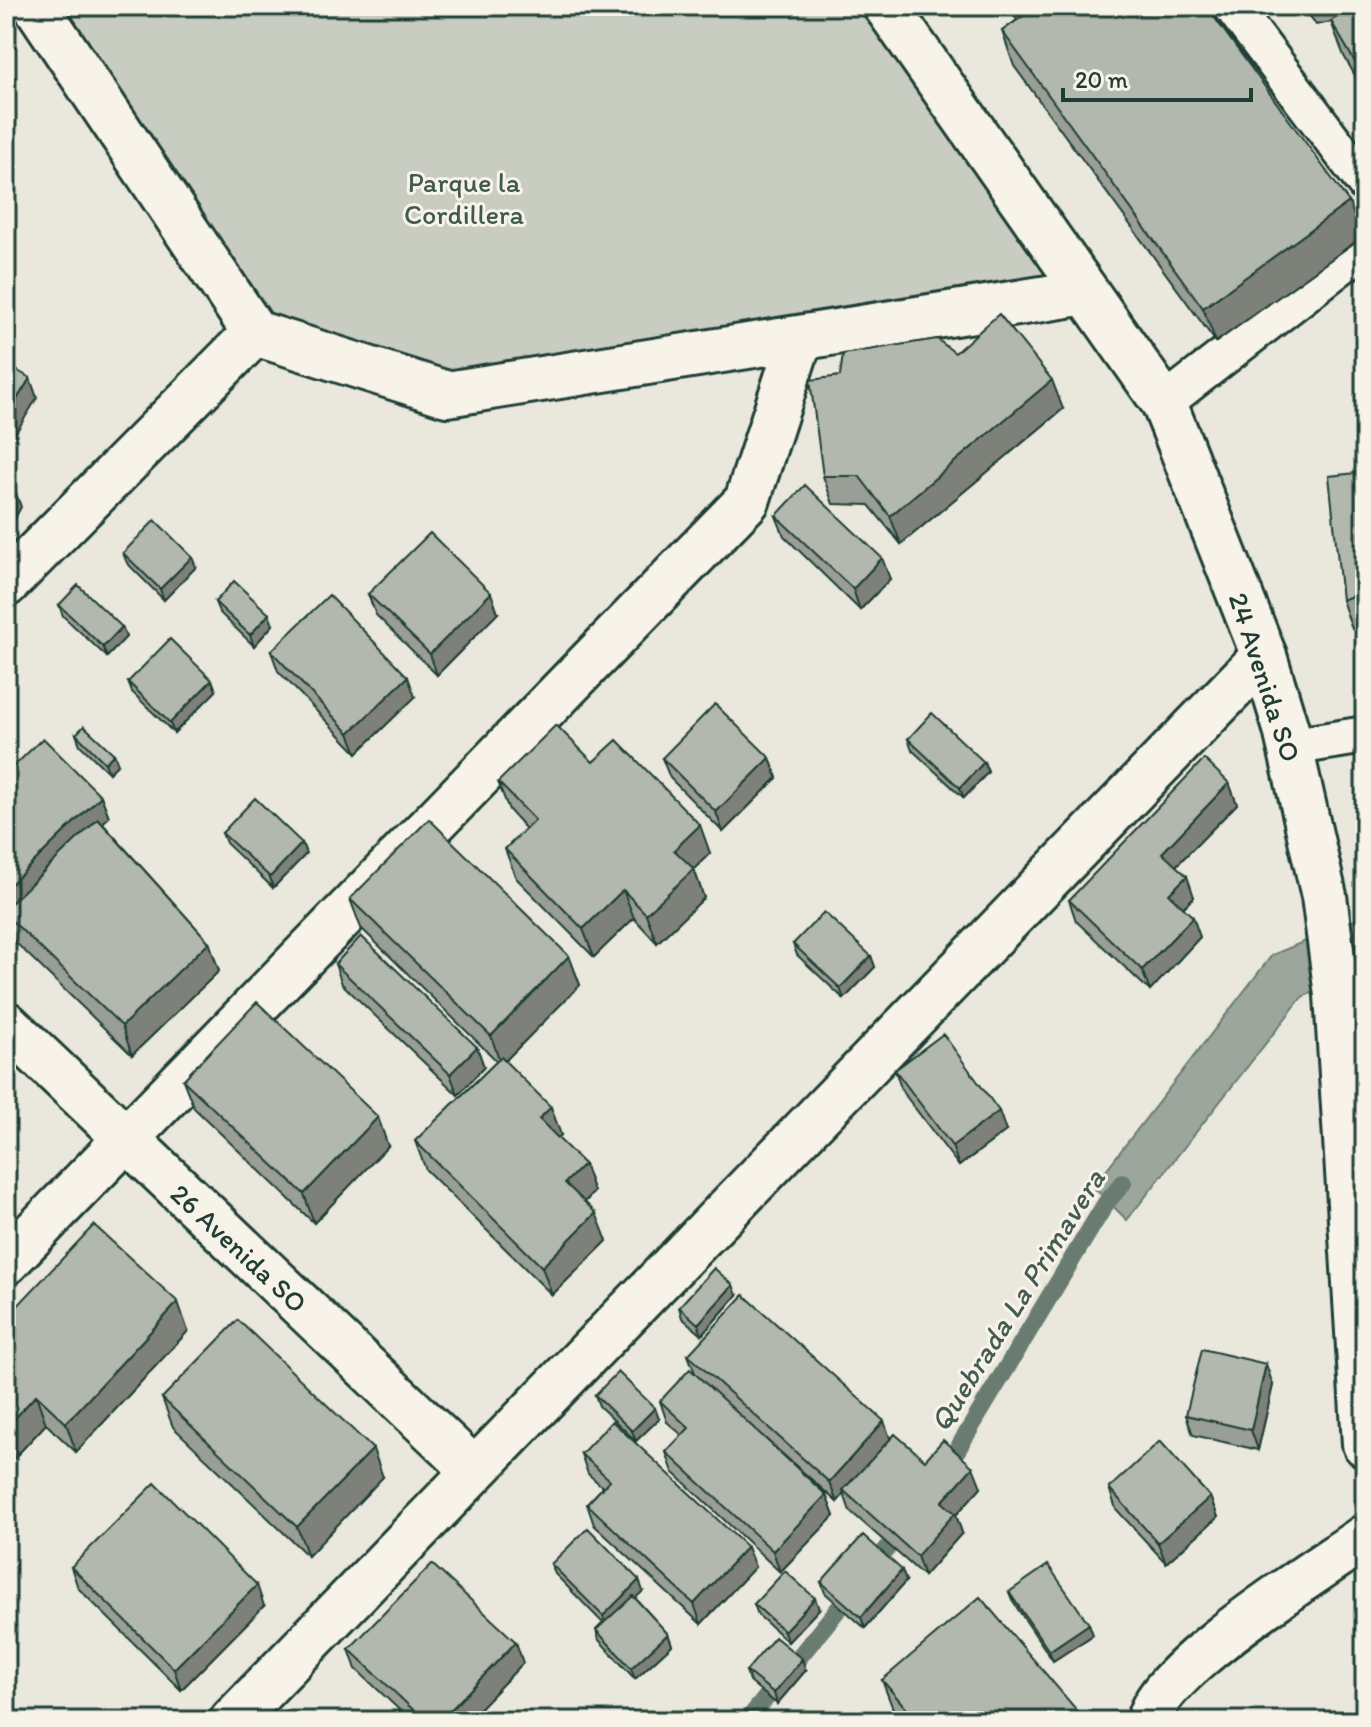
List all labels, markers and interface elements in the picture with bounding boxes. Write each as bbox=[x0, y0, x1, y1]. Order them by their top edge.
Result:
scale bar bbox=[1063, 52, 1251, 102]
text: 20 m bbox=[1075, 65, 1128, 94]
park label: Parque la Cordillera bbox=[404, 165, 524, 231]
street label: 24 Avenida SO bbox=[1222, 588, 1308, 766]
water label: Quebrada La Primavera bbox=[921, 1162, 1113, 1438]
street label: 26 Avenida SO bbox=[164, 1176, 314, 1320]

